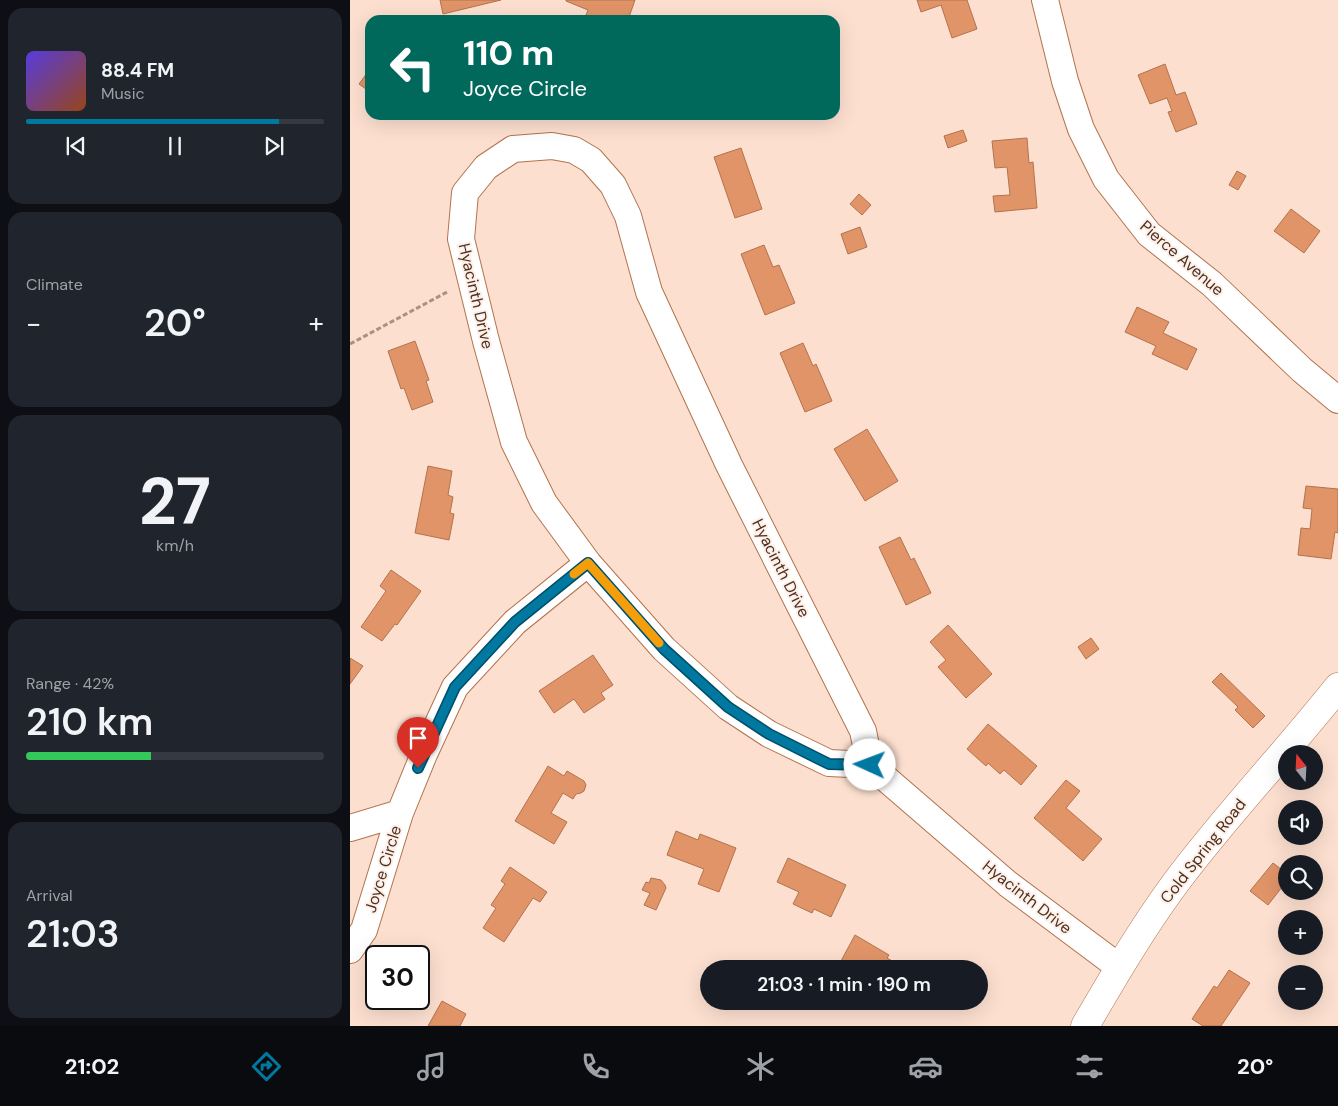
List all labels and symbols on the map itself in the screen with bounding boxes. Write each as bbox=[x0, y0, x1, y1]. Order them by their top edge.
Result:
street label: Pierce Avenue bbox=[1136, 216, 1228, 300]
street label: Hyacinth Drive bbox=[454, 241, 498, 351]
street label: Hyacinth Drive bbox=[747, 515, 815, 621]
pin bbox=[397, 717, 439, 768]
position arrow bbox=[843, 738, 895, 790]
north arrow bbox=[1278, 745, 1322, 790]
street label: Cold Spring Road bbox=[1155, 794, 1251, 908]
street label: Joyce Circle bbox=[360, 823, 406, 915]
street label: Hyacinth Drive bbox=[978, 856, 1076, 938]
speed limit sign: 30 bbox=[365, 945, 430, 1010]

